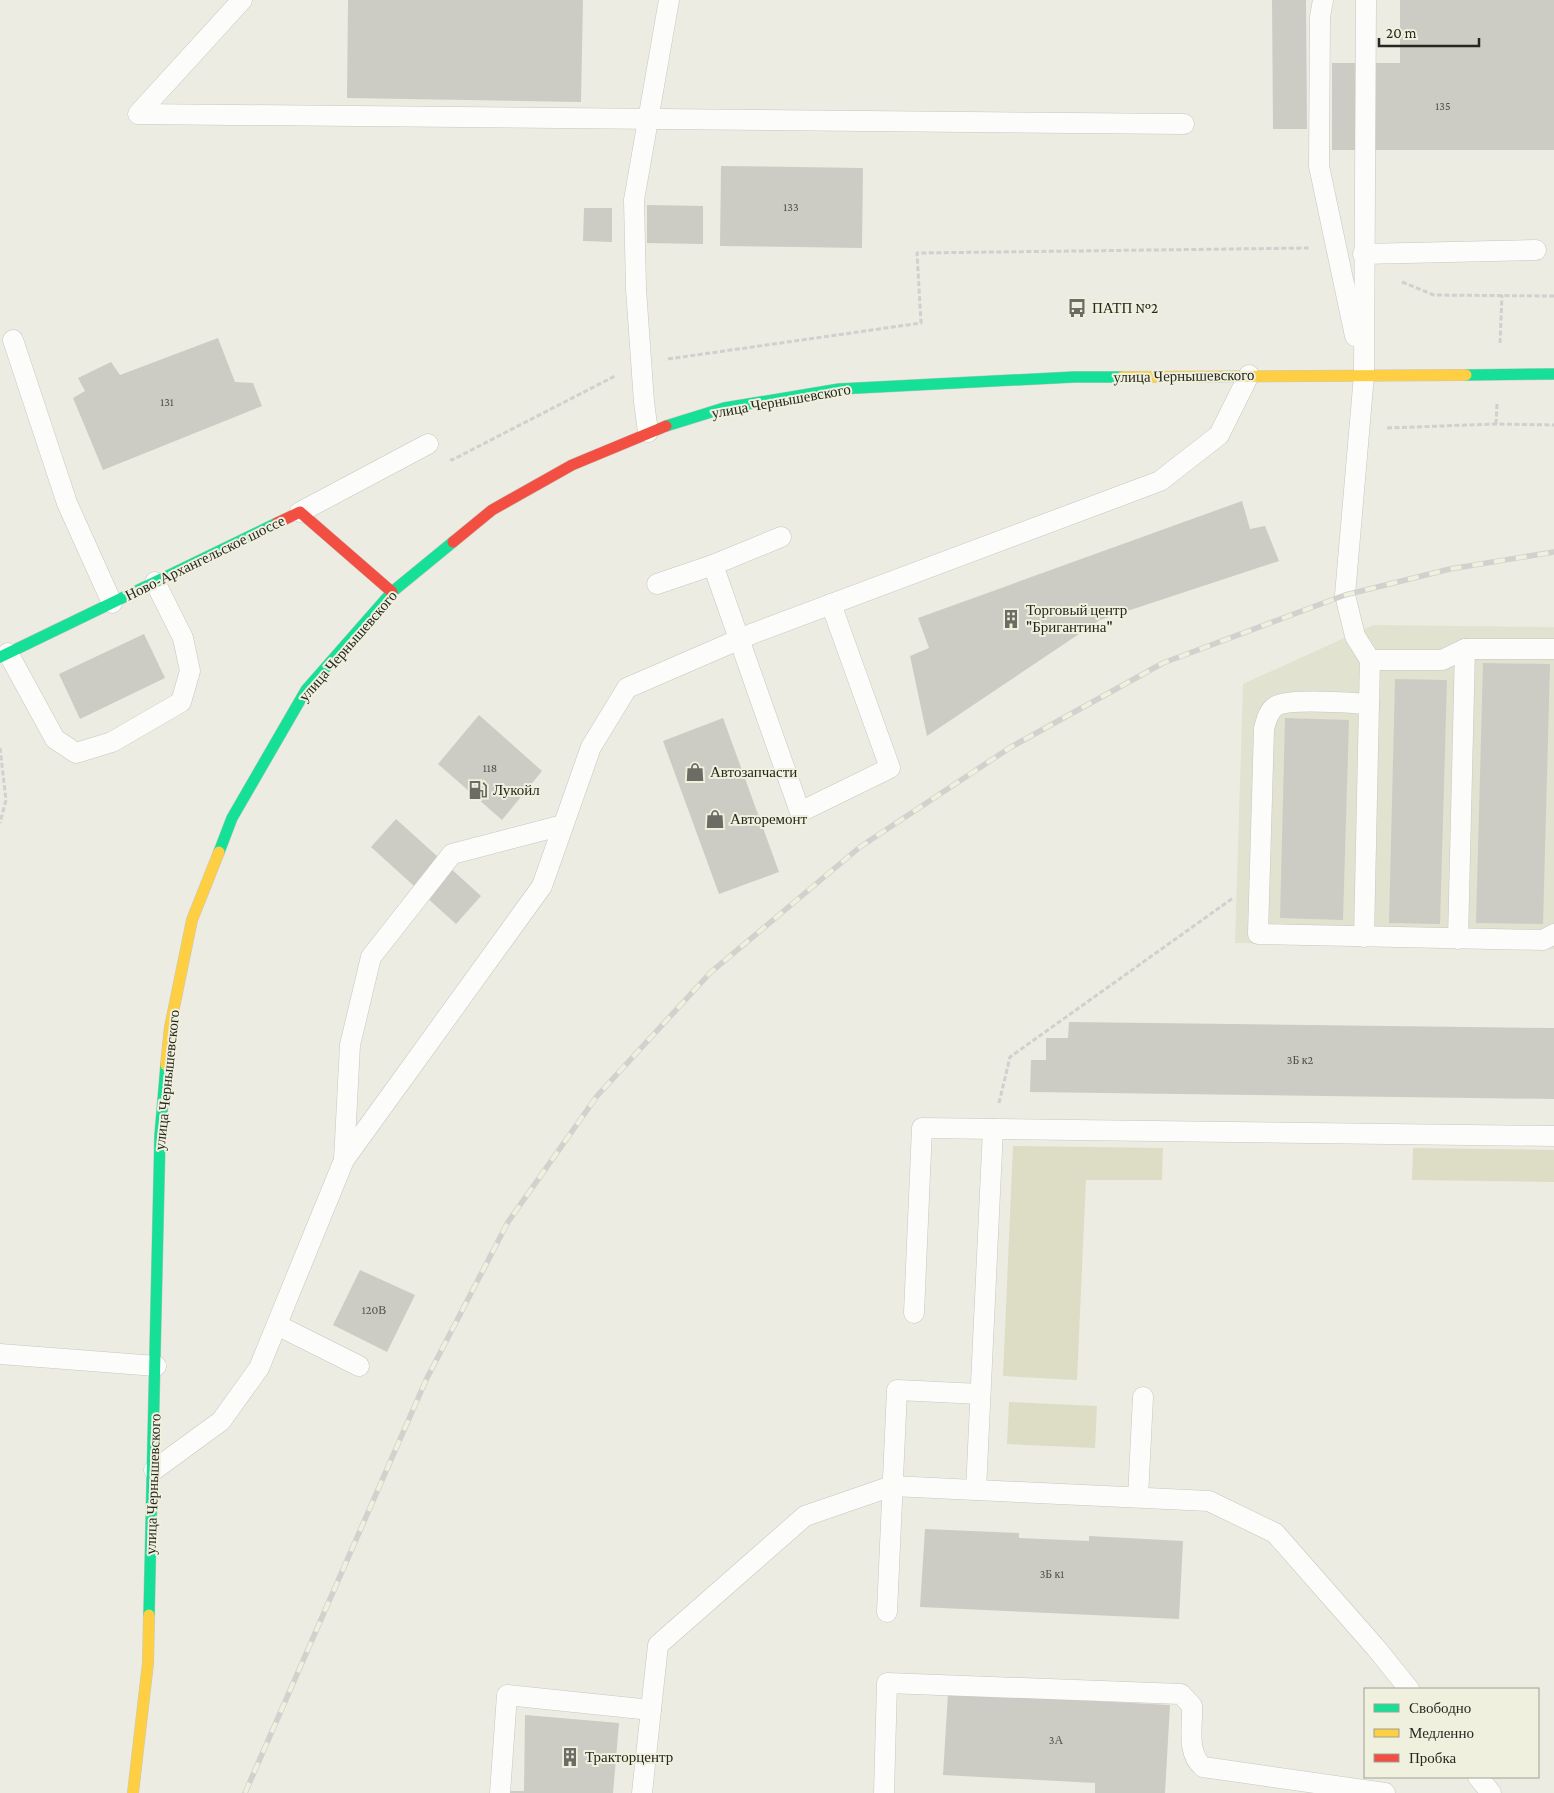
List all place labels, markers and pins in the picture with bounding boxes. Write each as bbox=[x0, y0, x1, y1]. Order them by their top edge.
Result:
bus stop icon: ПАТП №2 bbox=[1066, 297, 1088, 319]
place label: ПАТП №2 bbox=[1092, 300, 1158, 316]
place label: Торговый центр "Бригантина" bbox=[1026, 602, 1127, 635]
building icon: Торговый центр "Бригантина" bbox=[1000, 608, 1022, 630]
shop icon: Автозапчасти bbox=[684, 761, 706, 783]
place label: Автозапчасти bbox=[710, 764, 797, 780]
fuel station icon: Лукойл bbox=[467, 779, 489, 801]
place label: Лукойл bbox=[493, 782, 540, 798]
shop icon: Авторемонт bbox=[704, 808, 726, 830]
place label: Авторемонт bbox=[730, 811, 808, 827]
building icon: Тракторцентр bbox=[559, 1746, 581, 1768]
place label: Тракторцентр bbox=[585, 1749, 673, 1765]

